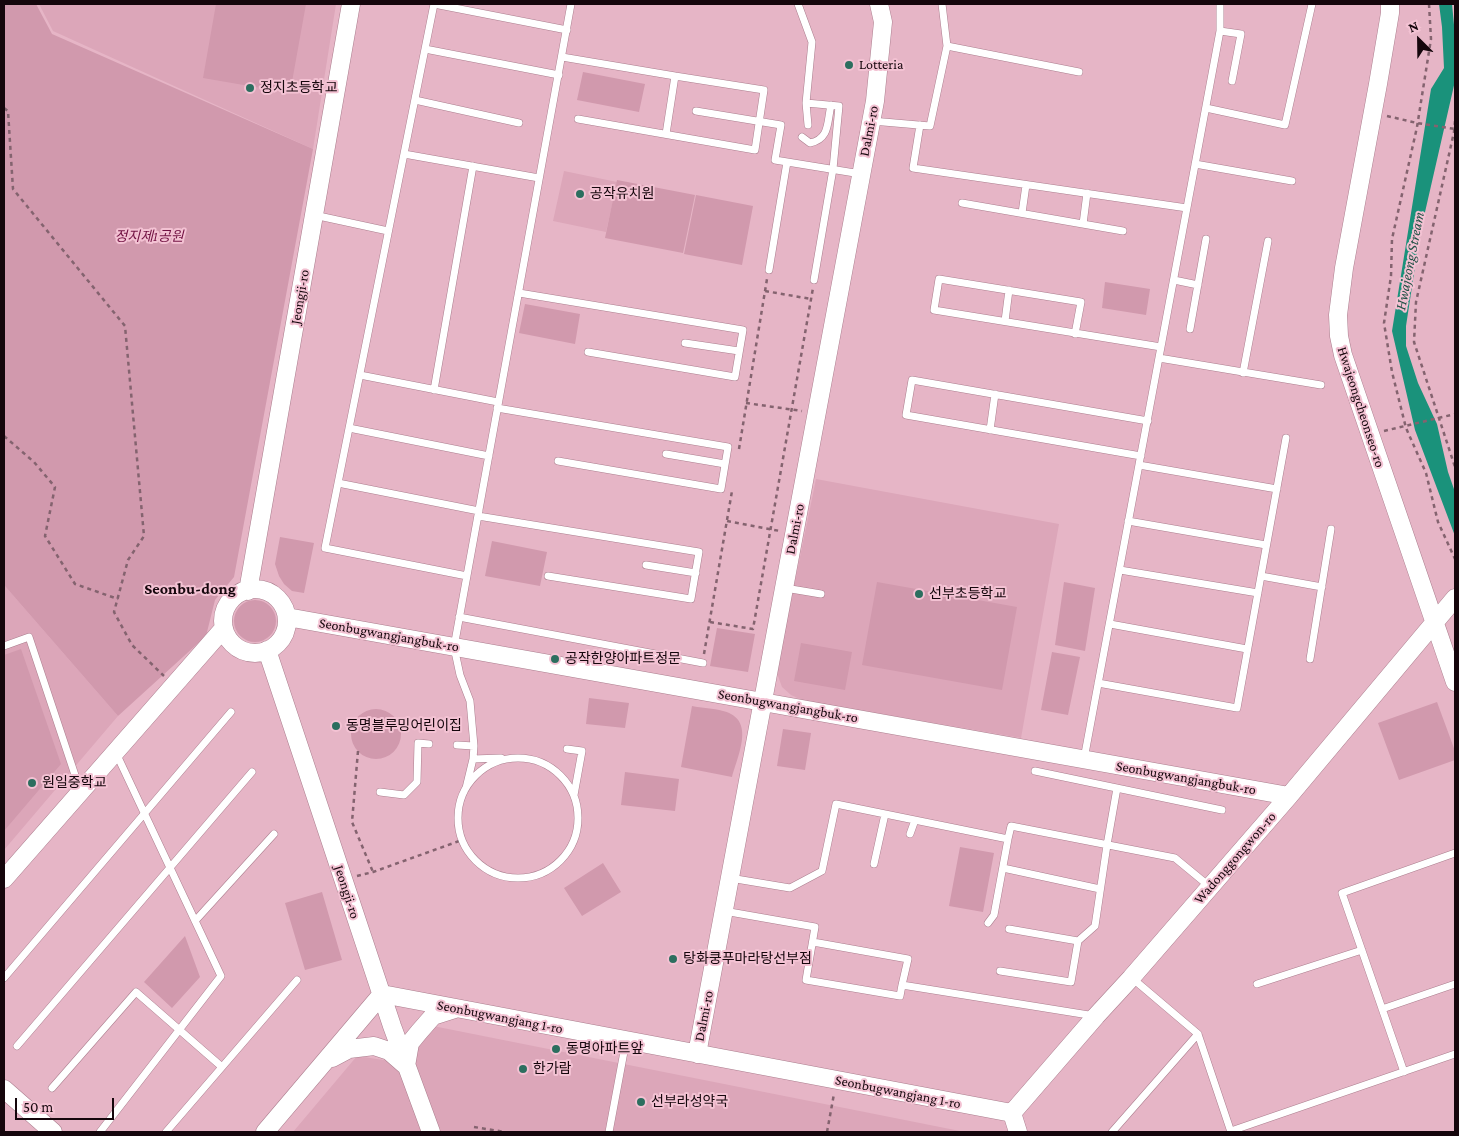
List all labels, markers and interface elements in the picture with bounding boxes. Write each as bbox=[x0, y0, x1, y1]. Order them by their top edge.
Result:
north arrow bbox=[1394, 15, 1444, 65]
text: N bbox=[1406, 17, 1421, 35]
place label: Lotteria bbox=[859, 57, 903, 73]
marker: Lotteria bbox=[843, 59, 855, 71]
place label: 정지초등학교 bbox=[260, 80, 337, 96]
marker: 정지초등학교 bbox=[244, 82, 256, 94]
street label: Dalmi-ro bbox=[856, 104, 882, 158]
place label: 공작유치원 bbox=[590, 186, 654, 202]
marker: 공작유치원 bbox=[574, 188, 586, 200]
water label: Hwajeong Stream bbox=[1392, 210, 1428, 312]
park label: 정지제1공원 bbox=[114, 229, 184, 245]
street label: Jeongji-ro bbox=[287, 268, 313, 326]
street label: Hwajeongcheonseo-ro bbox=[1334, 345, 1388, 469]
street label: Dalmi-ro bbox=[782, 502, 808, 556]
district label: Seonbu-dong bbox=[144, 579, 236, 599]
place label: 선부초등학교 bbox=[929, 586, 1006, 602]
marker: 선부초등학교 bbox=[913, 588, 925, 600]
street label: Seonbugwangjangbuk-ro bbox=[318, 614, 460, 656]
place label: 공작한양아파트정문 bbox=[565, 651, 681, 667]
marker: 공작한양아파트정문 bbox=[549, 653, 561, 665]
street label: Seonbugwangjangbuk-ro bbox=[717, 685, 859, 727]
place label: 동명블루밍어린이집 bbox=[346, 718, 462, 734]
marker: 동명블루밍어린이집 bbox=[330, 720, 342, 732]
street label: Seonbugwangjangbuk-ro bbox=[1115, 757, 1257, 799]
place label: 원일중학교 bbox=[42, 775, 106, 791]
marker: 원일중학교 bbox=[26, 777, 38, 789]
street label: Wadonggongwon-ro bbox=[1190, 808, 1280, 908]
street label: Jeongji-ro bbox=[330, 863, 364, 921]
place label: 탕화쿵푸마라탕선부점 bbox=[683, 951, 812, 967]
marker: 탕화쿵푸마라탕선부점 bbox=[667, 953, 679, 965]
street label: Dalmi-ro bbox=[691, 989, 717, 1043]
street label: Seonbugwangjang 1-ro bbox=[436, 997, 564, 1037]
place label: 동명아파트앞 bbox=[566, 1041, 643, 1057]
marker: 동명아파트앞 bbox=[550, 1043, 562, 1055]
place label: 한가람 bbox=[533, 1061, 572, 1077]
marker: 한가람 bbox=[517, 1063, 529, 1075]
street label: Seonbugwangjang 1-ro bbox=[834, 1072, 962, 1112]
scale bar bbox=[18, 1088, 116, 1120]
place label: 선부라성약국 bbox=[651, 1094, 728, 1110]
marker: 선부라성약국 bbox=[635, 1096, 647, 1108]
text: 50 m bbox=[23, 1099, 53, 1115]

